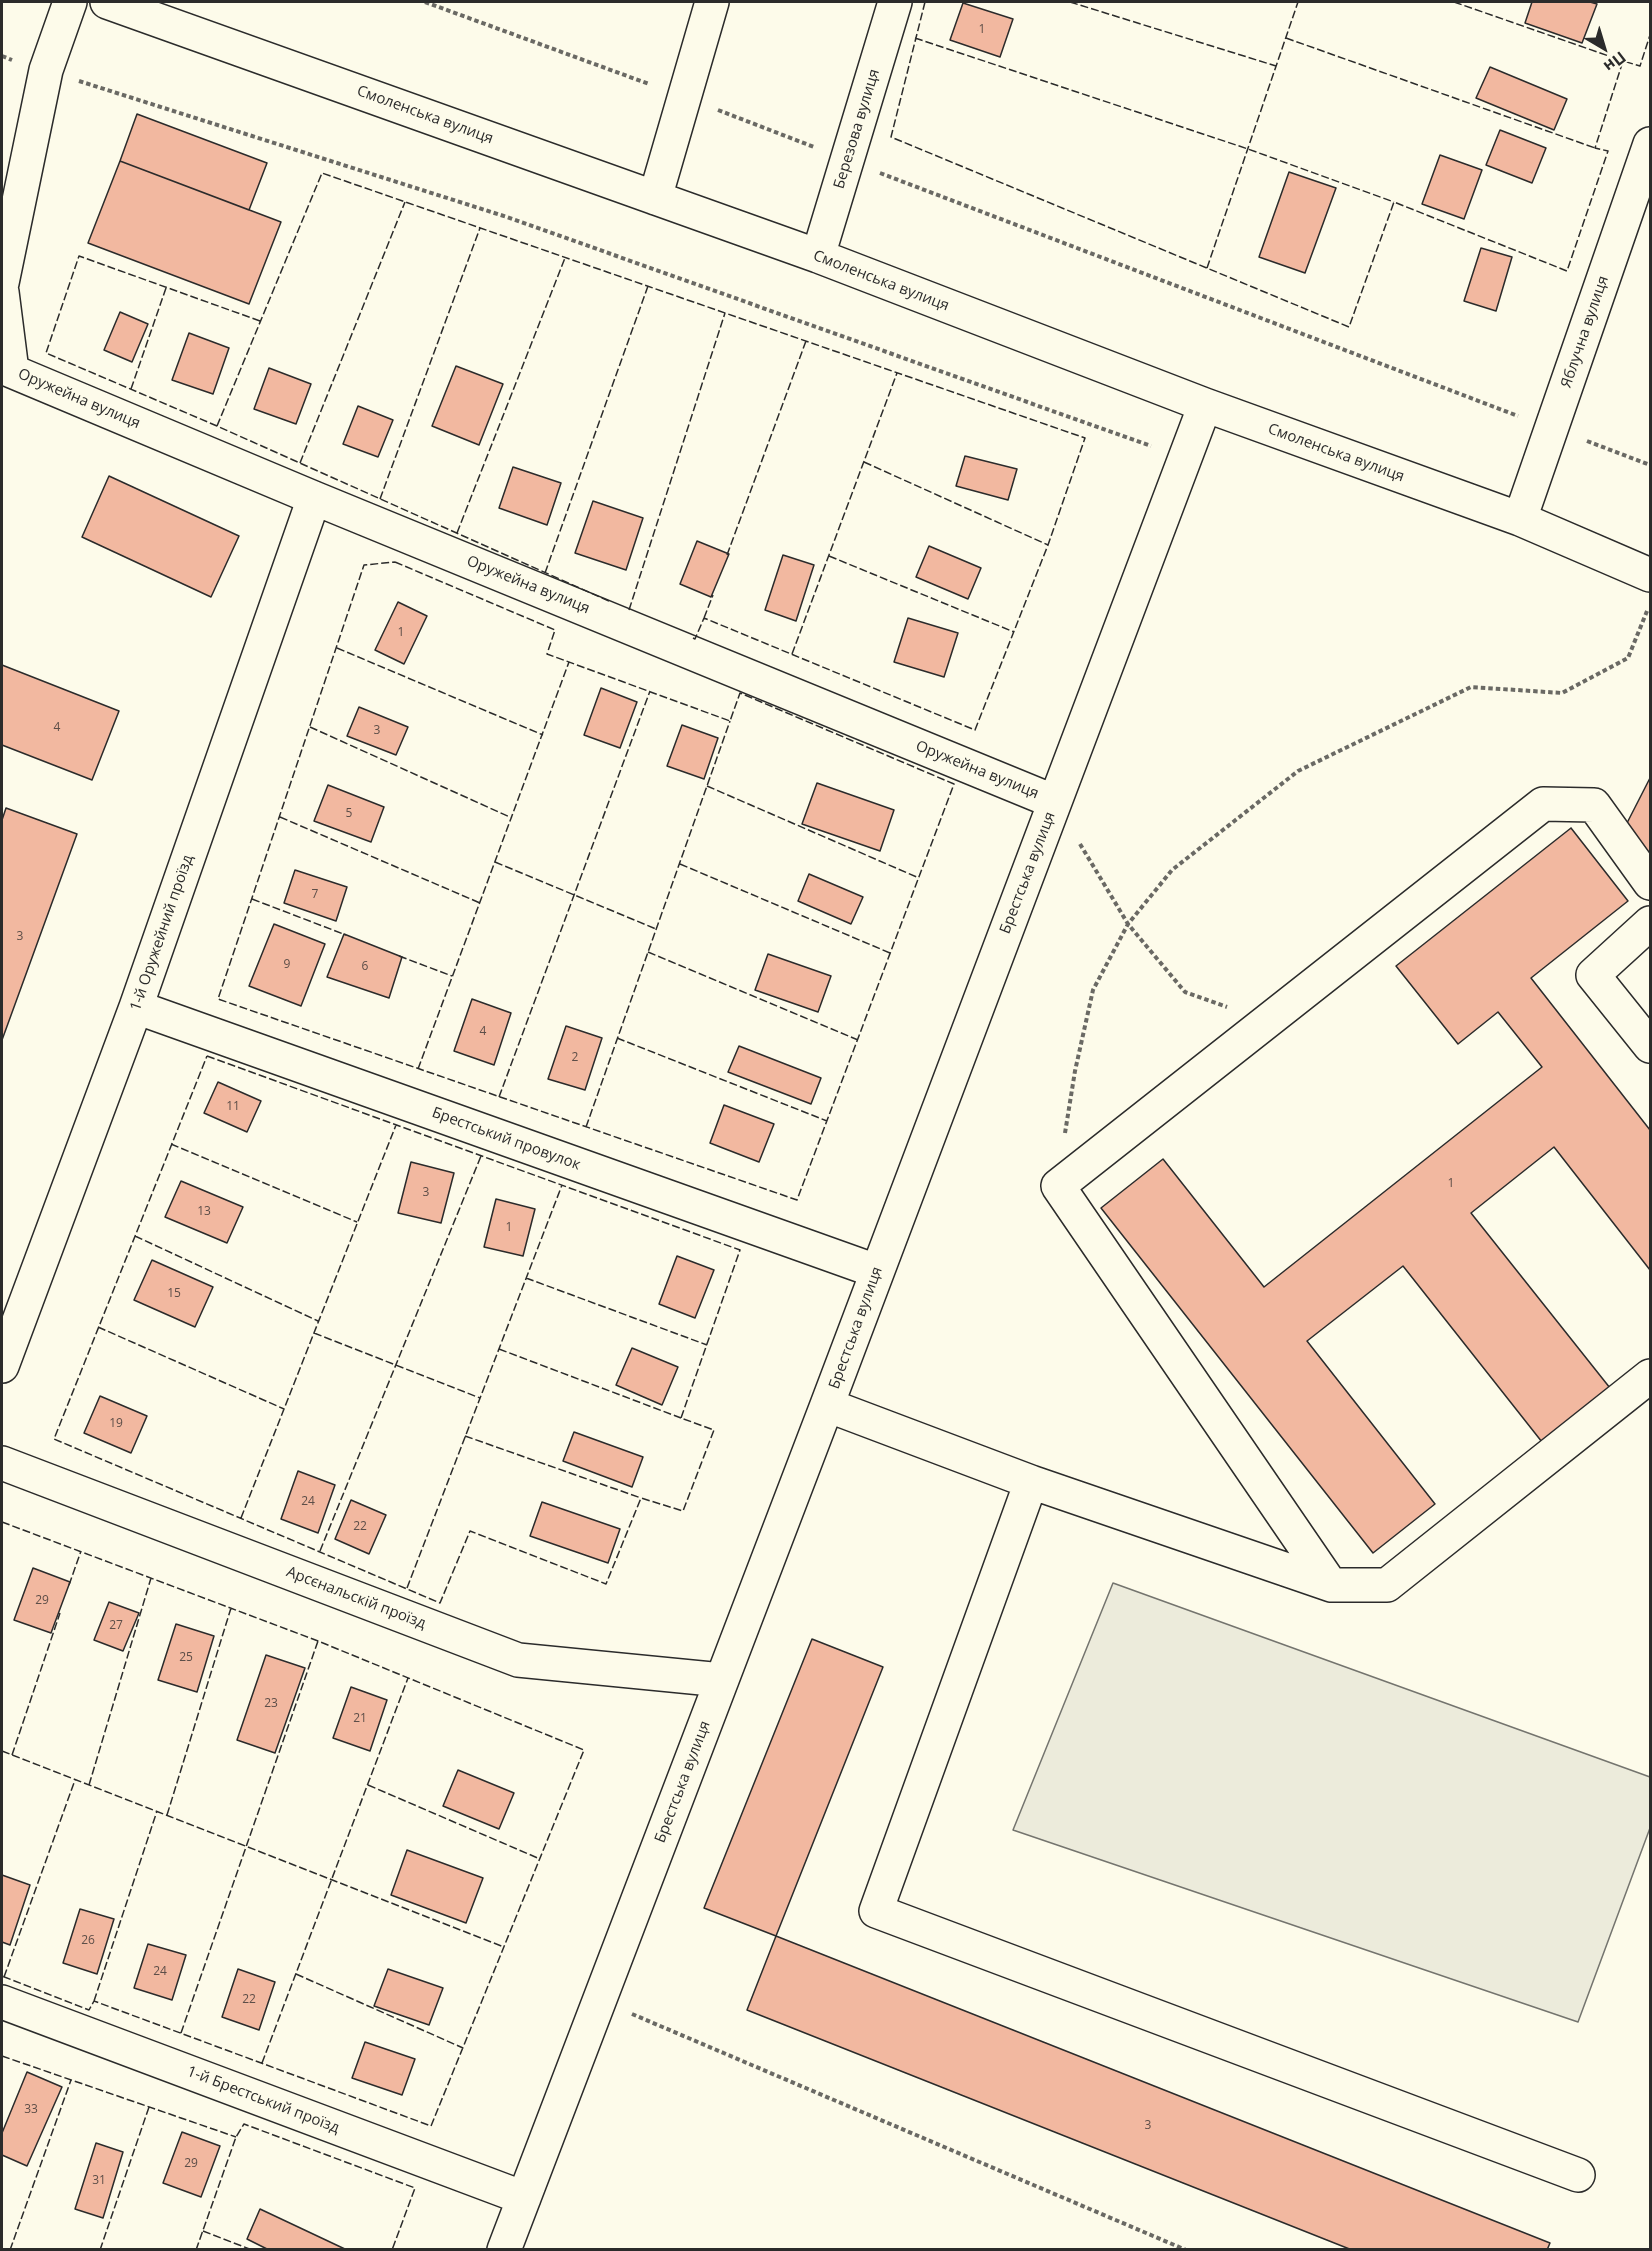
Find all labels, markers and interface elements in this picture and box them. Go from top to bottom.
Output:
north arrow [1574,18,1634,78]
house number: 1 [979,23,985,37]
text: Пн [1599,47,1631,78]
street label: Березова вулиця [830,67,884,191]
street label: Смоленська вулиця [354,82,496,148]
street label: Смоленська вулиця [811,247,951,315]
street label: Яблучна вулиця [1557,274,1613,390]
street label: Оружейна вулиця [15,365,143,433]
street label: Смоленська вулиця [1265,420,1407,486]
street label: Оружейна вулиця [464,552,592,618]
house number: 1 [398,626,404,640]
house number: 4 [54,721,60,735]
house number: 3 [374,724,380,738]
street label: Оружейна вулиця [913,737,1041,803]
house number: 5 [346,807,352,821]
street label: Брестська вулиця [996,810,1060,936]
street label: 1-й Оружейний проїзд [127,853,197,1013]
house number: 7 [312,888,318,902]
house number: 3 [17,930,23,944]
house number: 9 [284,958,290,972]
house number: 6 [362,960,368,974]
house number: 4 [480,1025,486,1039]
house number: 2 [572,1051,578,1065]
house number: 11 [226,1100,240,1114]
street label: Брестський провулок [429,1104,583,1174]
house number: 1 [1448,1177,1454,1191]
house number: 3 [423,1186,429,1200]
house number: 13 [197,1205,211,1219]
house number: 1 [506,1221,512,1235]
street label: Брестська вулиця [825,1264,887,1392]
house number: 15 [167,1287,181,1301]
house number: 19 [109,1417,123,1431]
house number: 24 [301,1495,315,1509]
house number: 22 [353,1520,367,1534]
street label: Арсєнальскій проїзд [284,1563,428,1633]
house number: 29 [35,1594,49,1608]
house number: 27 [109,1619,123,1633]
house number: 25 [179,1651,193,1665]
house number: 23 [264,1697,278,1711]
house number: 21 [353,1712,367,1726]
street label: Брестська вулиця [651,1719,715,1845]
house number: 26 [81,1934,95,1948]
house number: 24 [153,1965,167,1979]
house number: 22 [242,1993,256,2007]
street label: 1-й Брестський проїзд [184,2063,342,2137]
house number: 33 [24,2103,38,2117]
house number: 3 [1145,2119,1151,2133]
house number: 29 [184,2157,198,2171]
house number: 31 [92,2174,106,2188]

